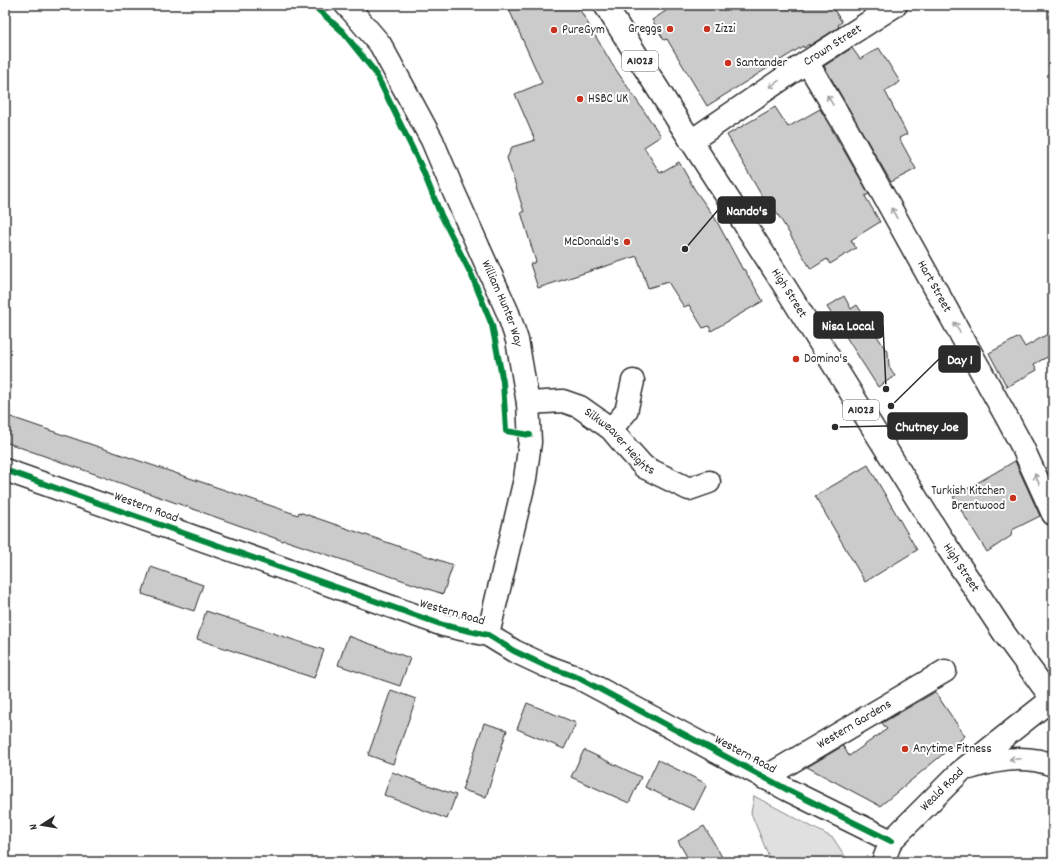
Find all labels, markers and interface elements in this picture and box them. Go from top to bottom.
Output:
place label: Greggs [628,20,662,39]
place label: Zizzi [715,20,736,39]
street label: Crown Street [800,20,866,71]
place label: PureGym [562,21,605,40]
marker: Greggs [665,24,675,34]
marker: Zizzi [702,24,712,34]
marker: PureGym [549,25,559,35]
road number: A1023 [622,51,658,71]
place label: Santander [736,54,788,73]
marker: Santander [723,58,733,68]
one-way arrow [769,80,780,88]
place label: HSBC UK [588,90,628,109]
marker: HSBC UK [575,94,585,104]
one-way arrow [825,94,833,106]
callout: Nando's [718,197,775,223]
text: Nando's [726,202,768,222]
one-way arrow [889,207,897,219]
place label: McDonald's [564,233,619,252]
marker: McDonald's [622,237,632,247]
street label: William Hunter Way [476,257,528,349]
street label: Hart Street [912,257,956,316]
street label: High Street [766,265,812,322]
callout: Nisa Local [814,312,883,338]
text: Nisa Local [822,317,875,337]
one-way arrow [952,321,960,333]
callout: Day 1 [939,346,980,372]
place label: Domino's [804,350,848,369]
text: Day 1 [947,351,973,371]
marker: Domino's [791,354,801,364]
road number: A1023 [843,400,879,420]
street label: Silkweaver Heights [580,403,658,480]
callout: Chutney Joe [888,413,967,439]
text: Chutney Joe [895,418,959,438]
one-way arrow [1033,473,1040,485]
place label: Turkish Kitchen Brentwood [931,482,1005,516]
street label: Western Road [111,488,181,528]
marker: Turkish Kitchen Brentwood [1008,493,1018,503]
street label: High Street [938,539,984,596]
street label: Western Road [417,595,487,631]
street label: Western Gardens [813,695,895,754]
street label: Western Road [711,731,779,779]
place label: Anytime Fitness [913,740,992,759]
marker: Anytime Fitness [900,744,910,754]
one-way arrow [1009,755,1022,762]
street label: Weald Road [916,763,969,816]
north arrow [22,805,62,845]
text: N [26,822,43,831]

